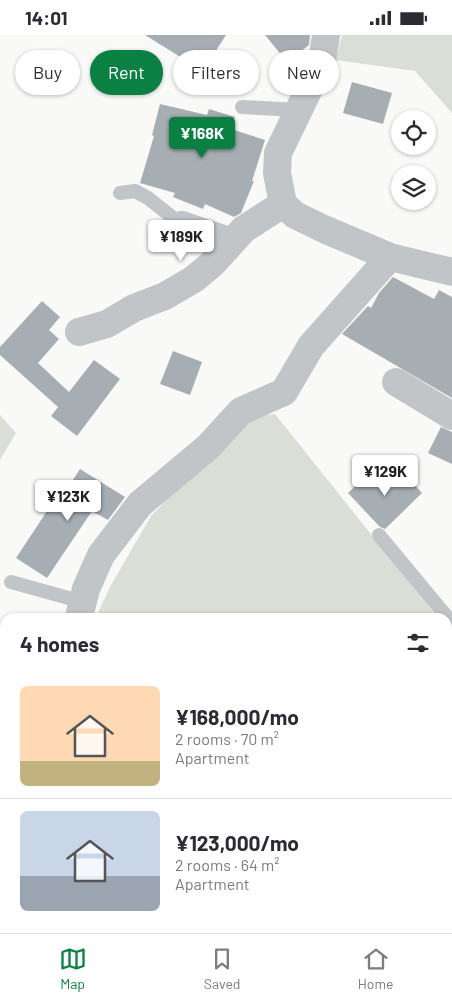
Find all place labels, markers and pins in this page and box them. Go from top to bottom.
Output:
pin: ¥168K [167,117,237,159]
pin: ¥189K [146,219,216,262]
pin: ¥129K [350,455,420,497]
pin: ¥123K [33,479,103,522]

